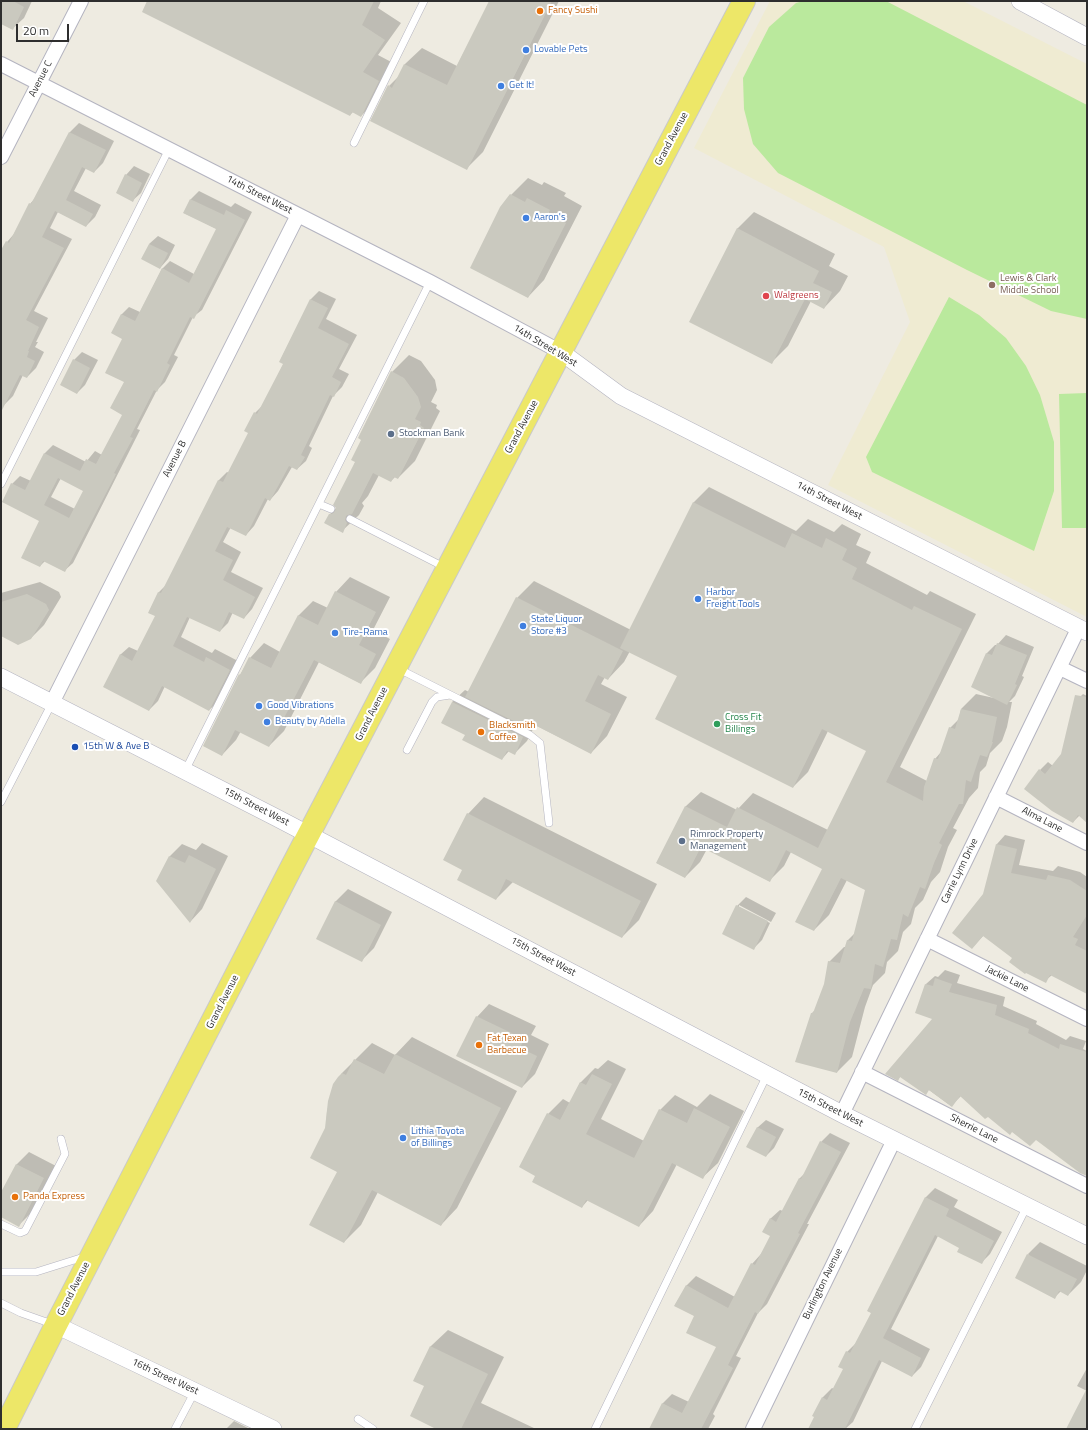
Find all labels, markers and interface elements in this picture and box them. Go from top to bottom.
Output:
place label: Fancy Sushi [548,5,598,17]
marker: Fancy Sushi [535,6,545,16]
scale bar [18,16,71,42]
text: 20 m [23,21,49,40]
place label: Lovable Pets [534,44,588,56]
marker: Lovable Pets [521,45,531,55]
street label: Avenue C [27,59,55,99]
place label: Get It! [509,80,534,92]
marker: Get It! [496,81,506,91]
street label: Grand Avenue [653,110,691,168]
street label: 14th Street West [224,173,294,217]
place label: Aaron's [534,212,566,224]
marker: Aaron's [521,213,531,223]
place label: Lewis & Clark Middle School [1000,273,1059,296]
marker: Lewis & Clark Middle School [987,280,997,290]
place label: Walgreens [774,290,819,302]
marker: Walgreens [761,291,771,301]
street label: 14th Street West [511,322,579,370]
street label: Grand Avenue [503,398,541,456]
place label: Stockman Bank [399,428,465,440]
marker: Stockman Bank [386,429,396,439]
street label: Avenue B [161,439,189,479]
street label: 14th Street West [794,479,864,523]
place label: Harbor Freight Tools [706,587,760,610]
marker: Harbor Freight Tools [693,594,703,604]
place label: State Liquor Store #3 [531,614,582,638]
marker: State Liquor Store #3 [518,621,528,631]
place label: Tire-Rama [343,627,388,639]
marker: Tire-Rama [330,628,340,638]
street label: Grand Avenue [353,685,391,743]
place label: Good Vibrations [267,700,334,712]
marker: Good Vibrations [254,701,264,711]
place label: Cross Fit Billings [725,712,761,736]
place label: Beauty by Adella [275,716,345,728]
marker: Beauty by Adella [262,717,272,727]
marker: Cross Fit Billings [712,719,722,729]
place label: Blacksmith Coffee [489,720,536,744]
marker: Blacksmith Coffee [476,727,486,737]
place label: 15th W & Ave B [83,741,149,753]
marker: 15th W & Ave B [70,742,80,752]
street label: 15th Street West [221,785,291,829]
street label: Alma Lane [1020,805,1064,835]
place label: Rimrock Property Management [690,829,763,852]
marker: Rimrock Property Management [677,836,687,846]
street label: Carrie Lynn Drive [939,837,981,905]
street label: 15th Street West [508,935,578,979]
street label: Jackie Lane [983,963,1031,995]
street label: Grand Avenue [204,973,242,1031]
place label: Fat Texan Barbecue [487,1033,527,1056]
marker: Fat Texan Barbecue [474,1040,484,1050]
street label: 15th Street West [795,1086,865,1130]
street label: Sherrie Lane [948,1112,1000,1146]
place label: Lithia Toyota of Billings [411,1126,464,1150]
marker: Lithia Toyota of Billings [398,1133,408,1143]
place label: Panda Express [23,1191,85,1203]
marker: Panda Express [10,1192,20,1202]
street label: Burlington Avenue [801,1247,845,1321]
street label: Grand Avenue [55,1260,93,1318]
street label: 16th Street West [130,1356,200,1398]

